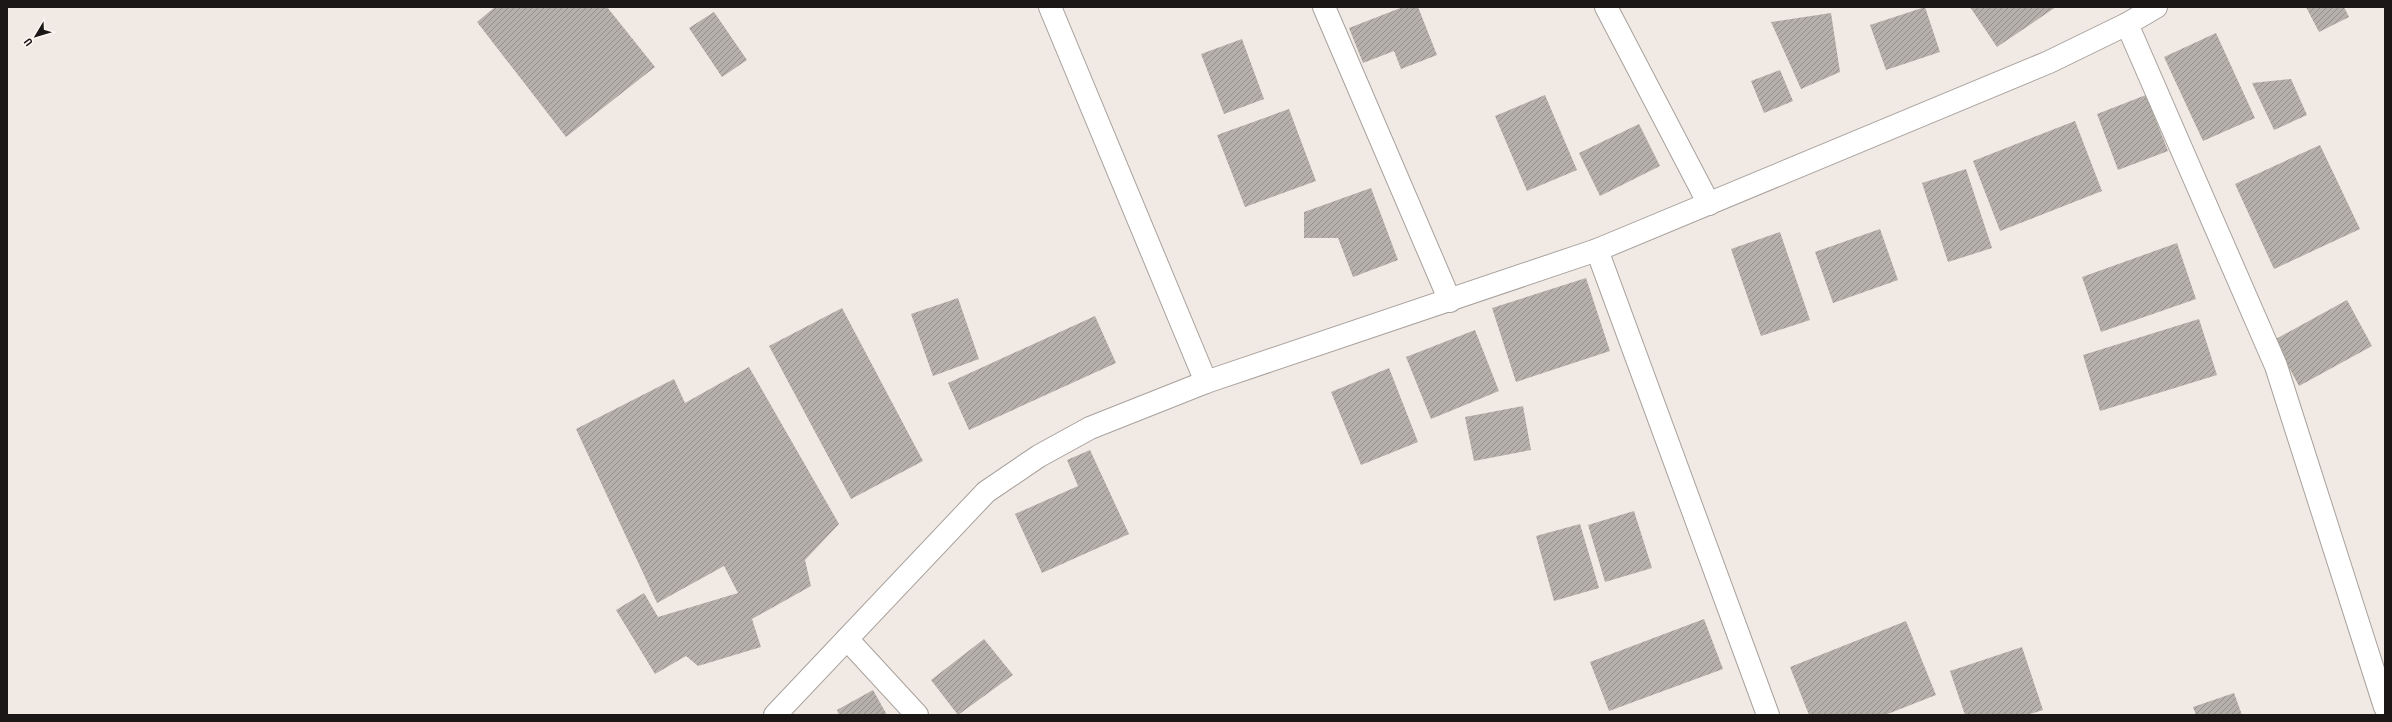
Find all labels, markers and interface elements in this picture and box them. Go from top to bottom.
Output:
north arrow [16,16,56,56]
text: U [21,35,36,48]

